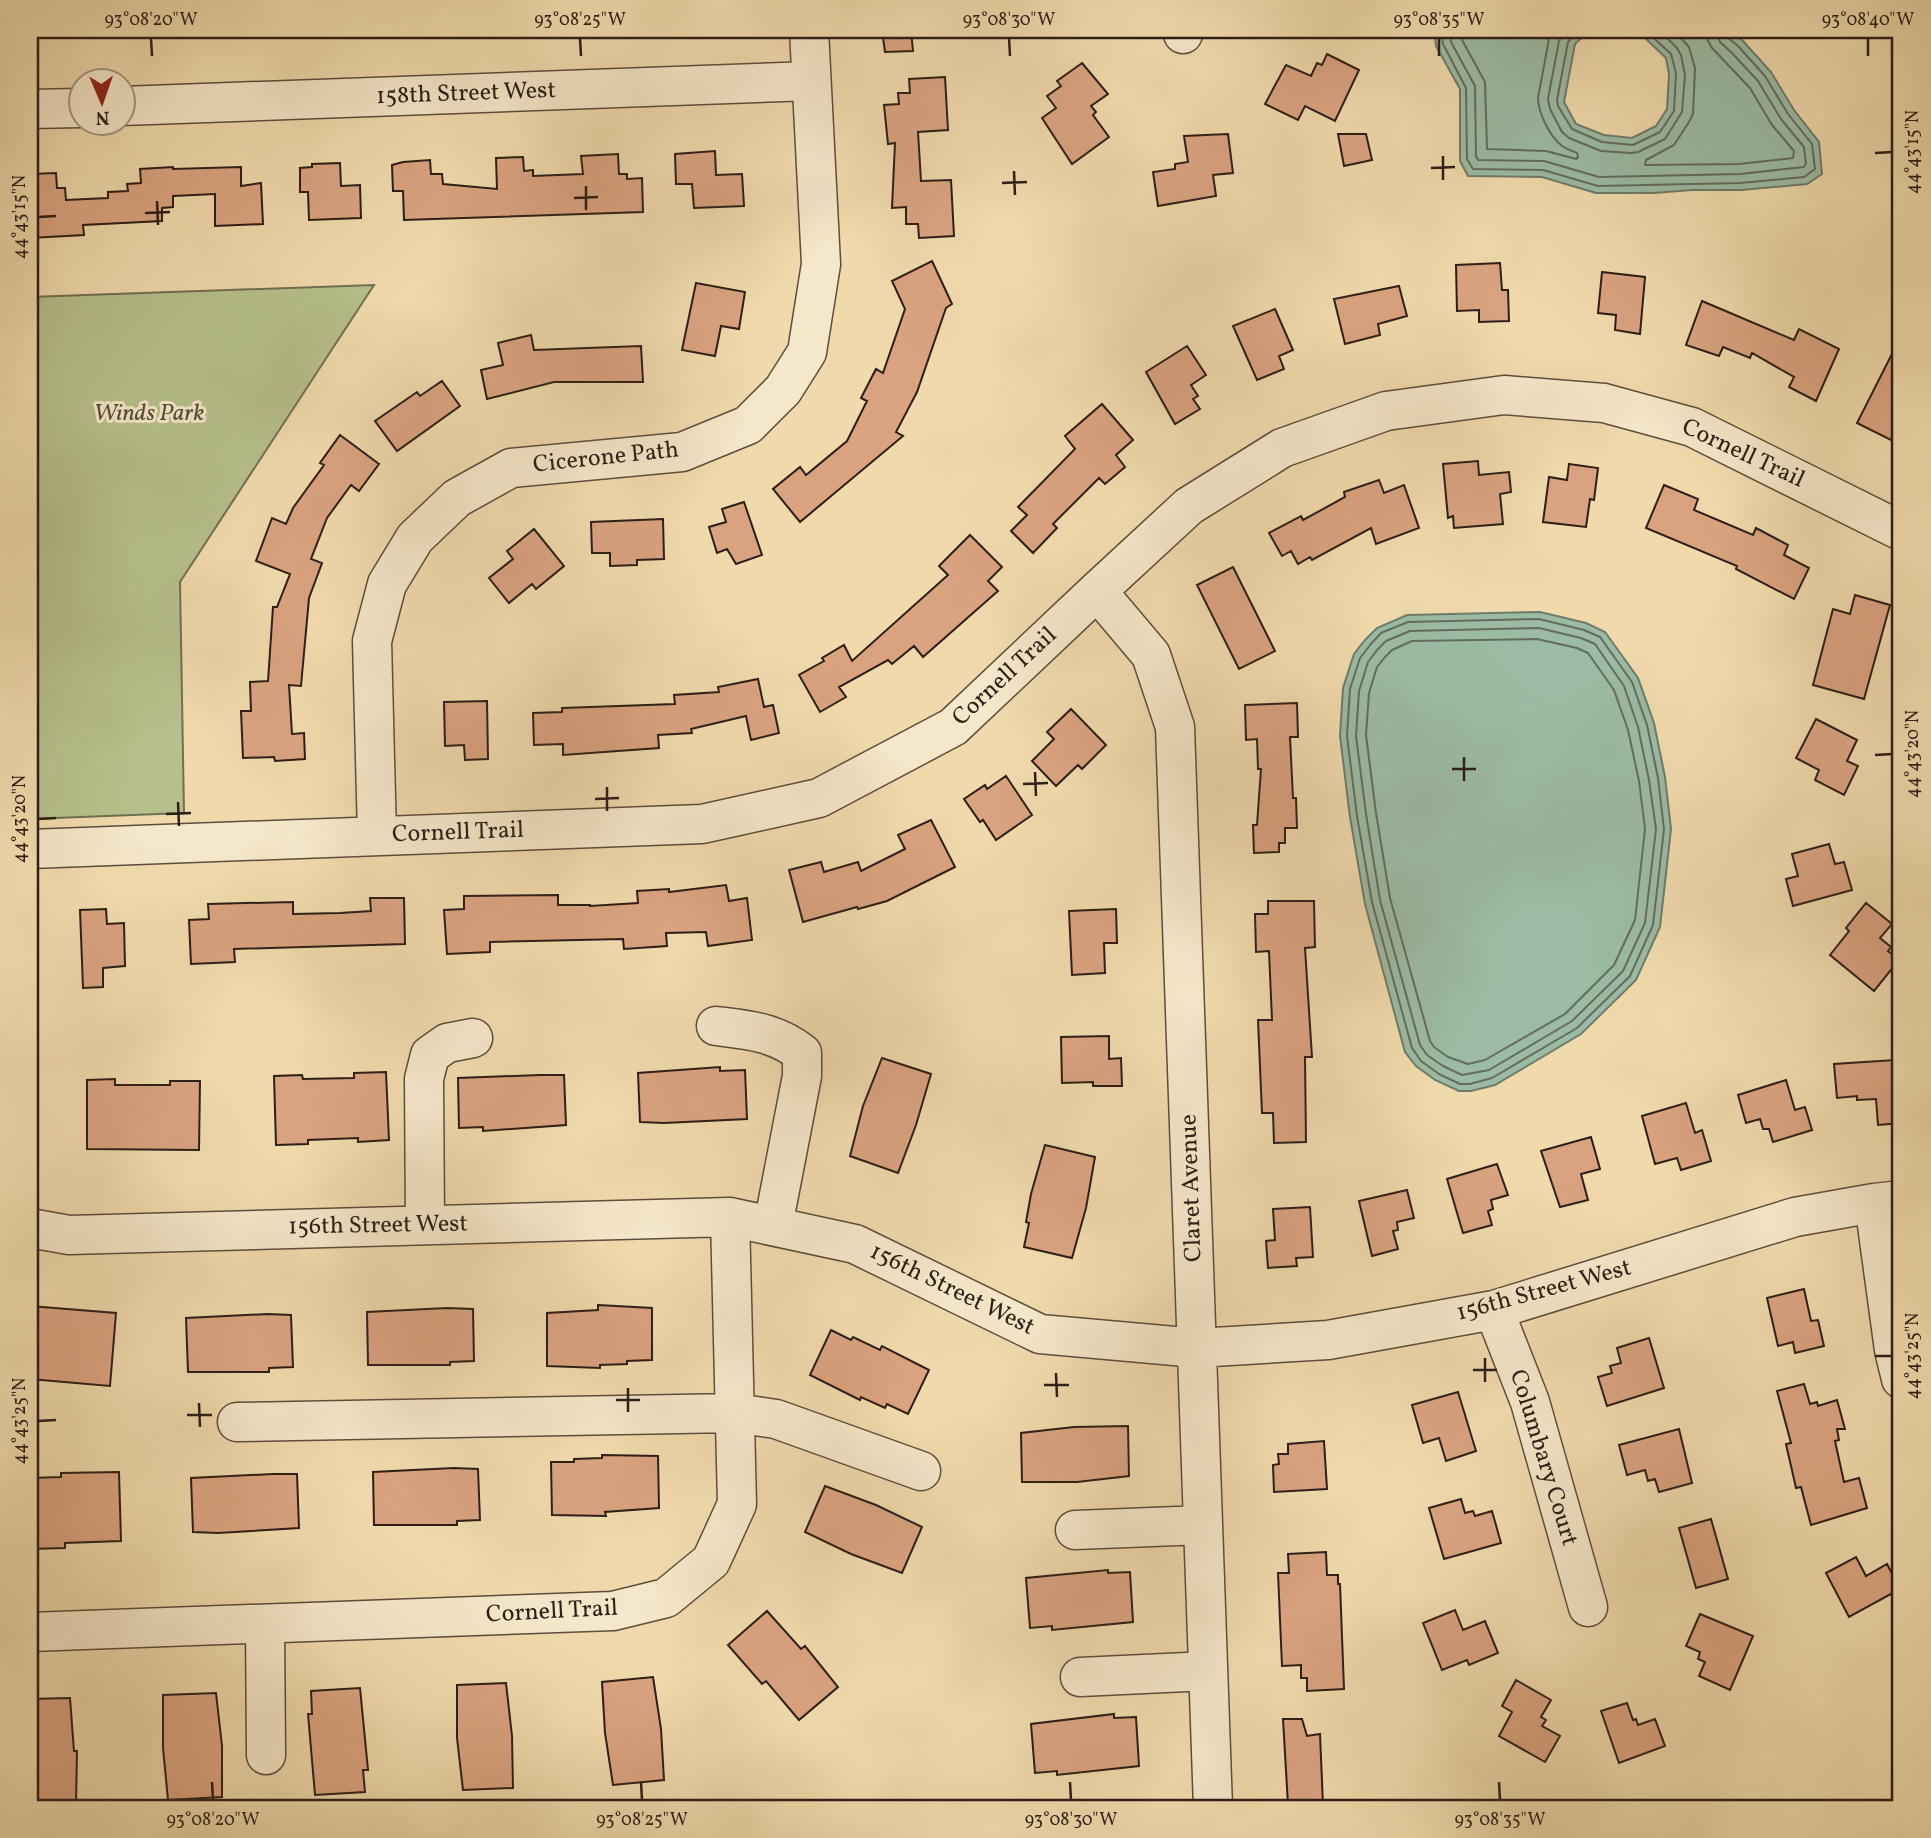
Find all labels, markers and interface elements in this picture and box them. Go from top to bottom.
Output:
text: 93°08'20"W [104,8,198,33]
text: 93°08'25"W [534,8,626,33]
text: 93°08'30"W [963,8,1055,33]
text: 93°08'35"W [1393,8,1485,33]
text: 93°08'40"W [1822,8,1914,33]
north arrow [66,66,136,136]
street label: 158th Street West [376,74,556,114]
text: N [95,104,110,130]
text: 44°43'15"N [1901,110,1926,194]
text: 44°43'15"N [8,175,33,259]
park label: Winds Park [94,397,204,431]
street label: Cornell Trail [1676,411,1810,497]
street label: Cicerone Path [531,433,681,483]
street label: Cornell Trail [945,620,1065,734]
text: 44°43'20"N [1901,710,1926,798]
text: 44°43'20"N [8,775,33,863]
street label: Cornell Trail [391,814,525,852]
street label: Claret Avenue [1172,1113,1212,1263]
street label: 156th Street West [288,1207,468,1245]
street label: 156th Street West [864,1235,1040,1345]
street label: 156th Street West [1453,1251,1635,1331]
text: 44°43'25"N [1901,1313,1926,1399]
street label: Columbary Court [1500,1366,1586,1550]
text: 44°43'25"N [8,1378,33,1464]
street label: Cornell Trail [485,1592,619,1632]
text: 93°08'20"W [166,1808,260,1833]
text: 93°08'25"W [596,1808,688,1833]
text: 93°08'30"W [1025,1808,1117,1833]
text: 93°08'35"W [1454,1808,1546,1833]

